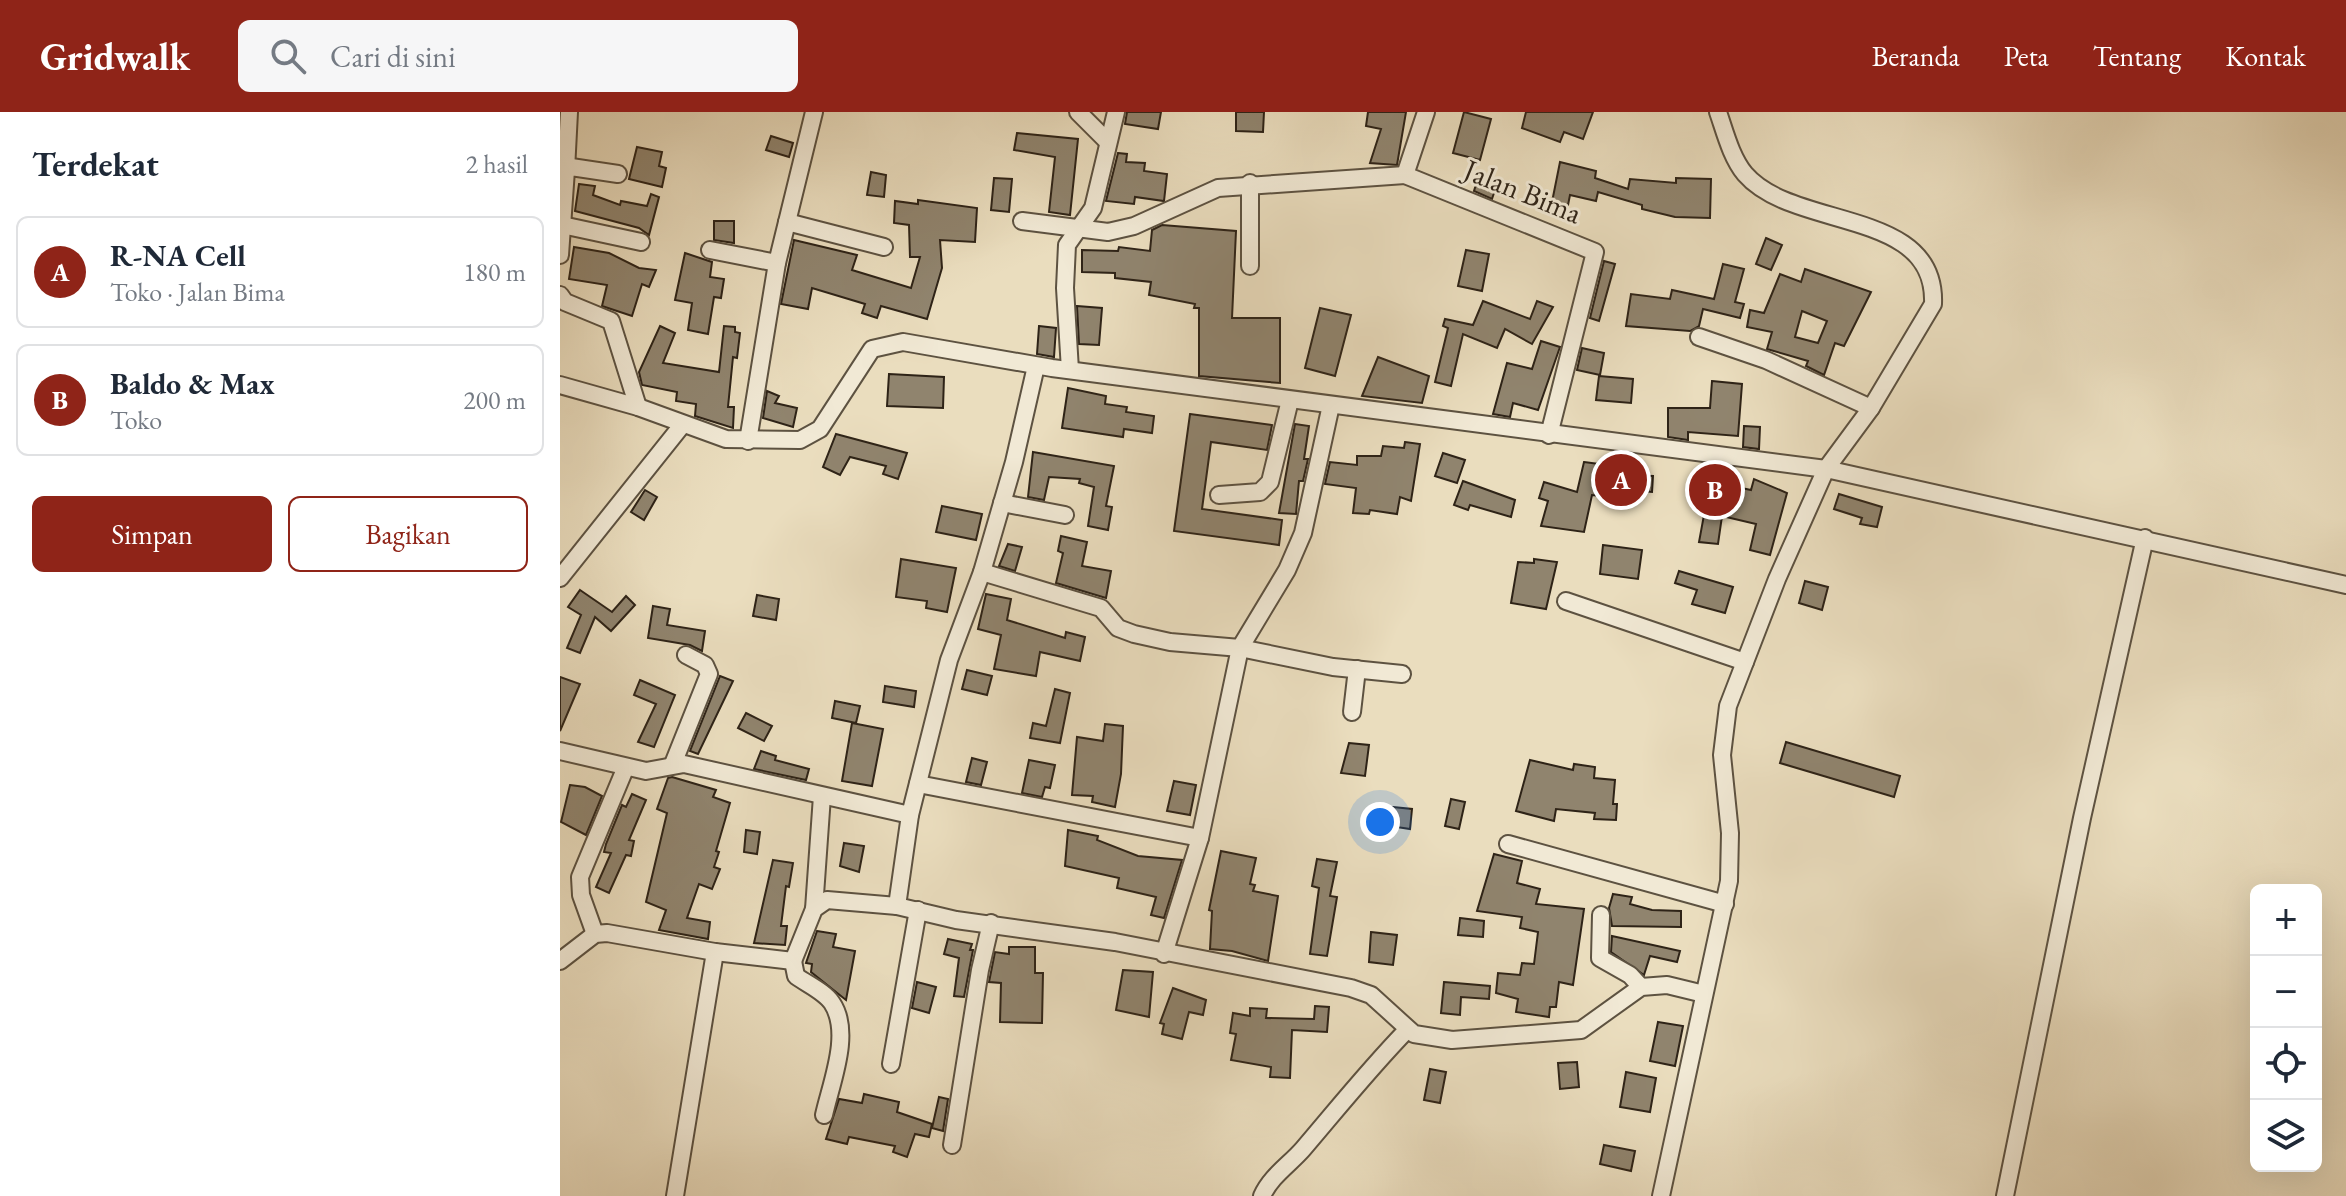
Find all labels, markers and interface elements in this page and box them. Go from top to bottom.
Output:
search box [238,20,798,92]
text: Gridwalk [40,32,190,81]
icon: search [266,34,310,78]
text: Cari di sini [330,37,456,76]
text: Beranda [1872,38,1960,74]
text: Peta [2004,38,2049,74]
text: Tentang [2093,38,2181,74]
text: Kontak [2225,38,2306,74]
text: Terdekat [32,142,159,186]
text: 2 hasil [466,147,528,181]
street label: Jalan Bima [1456,149,1588,232]
text: R-NA Cell [110,236,246,275]
text: A [51,255,69,289]
text: 180 m [463,255,526,289]
text: Toko · Jalan Bima [110,275,285,309]
text: Baldo & Max [110,364,275,403]
text: B [52,383,68,417]
text: 200 m [463,383,526,417]
text: Toko [110,403,162,437]
pin: A [1595,450,1647,510]
pin: B [1689,460,1741,520]
button: Simpan [32,496,272,572]
button: Bagikan [288,496,528,572]
your location [1360,802,1400,842]
map controls [2250,884,2322,1172]
button: + [2250,884,2322,956]
button: − [2250,956,2322,1028]
button: locate [2250,1028,2322,1100]
button: layers [2250,1100,2322,1172]

